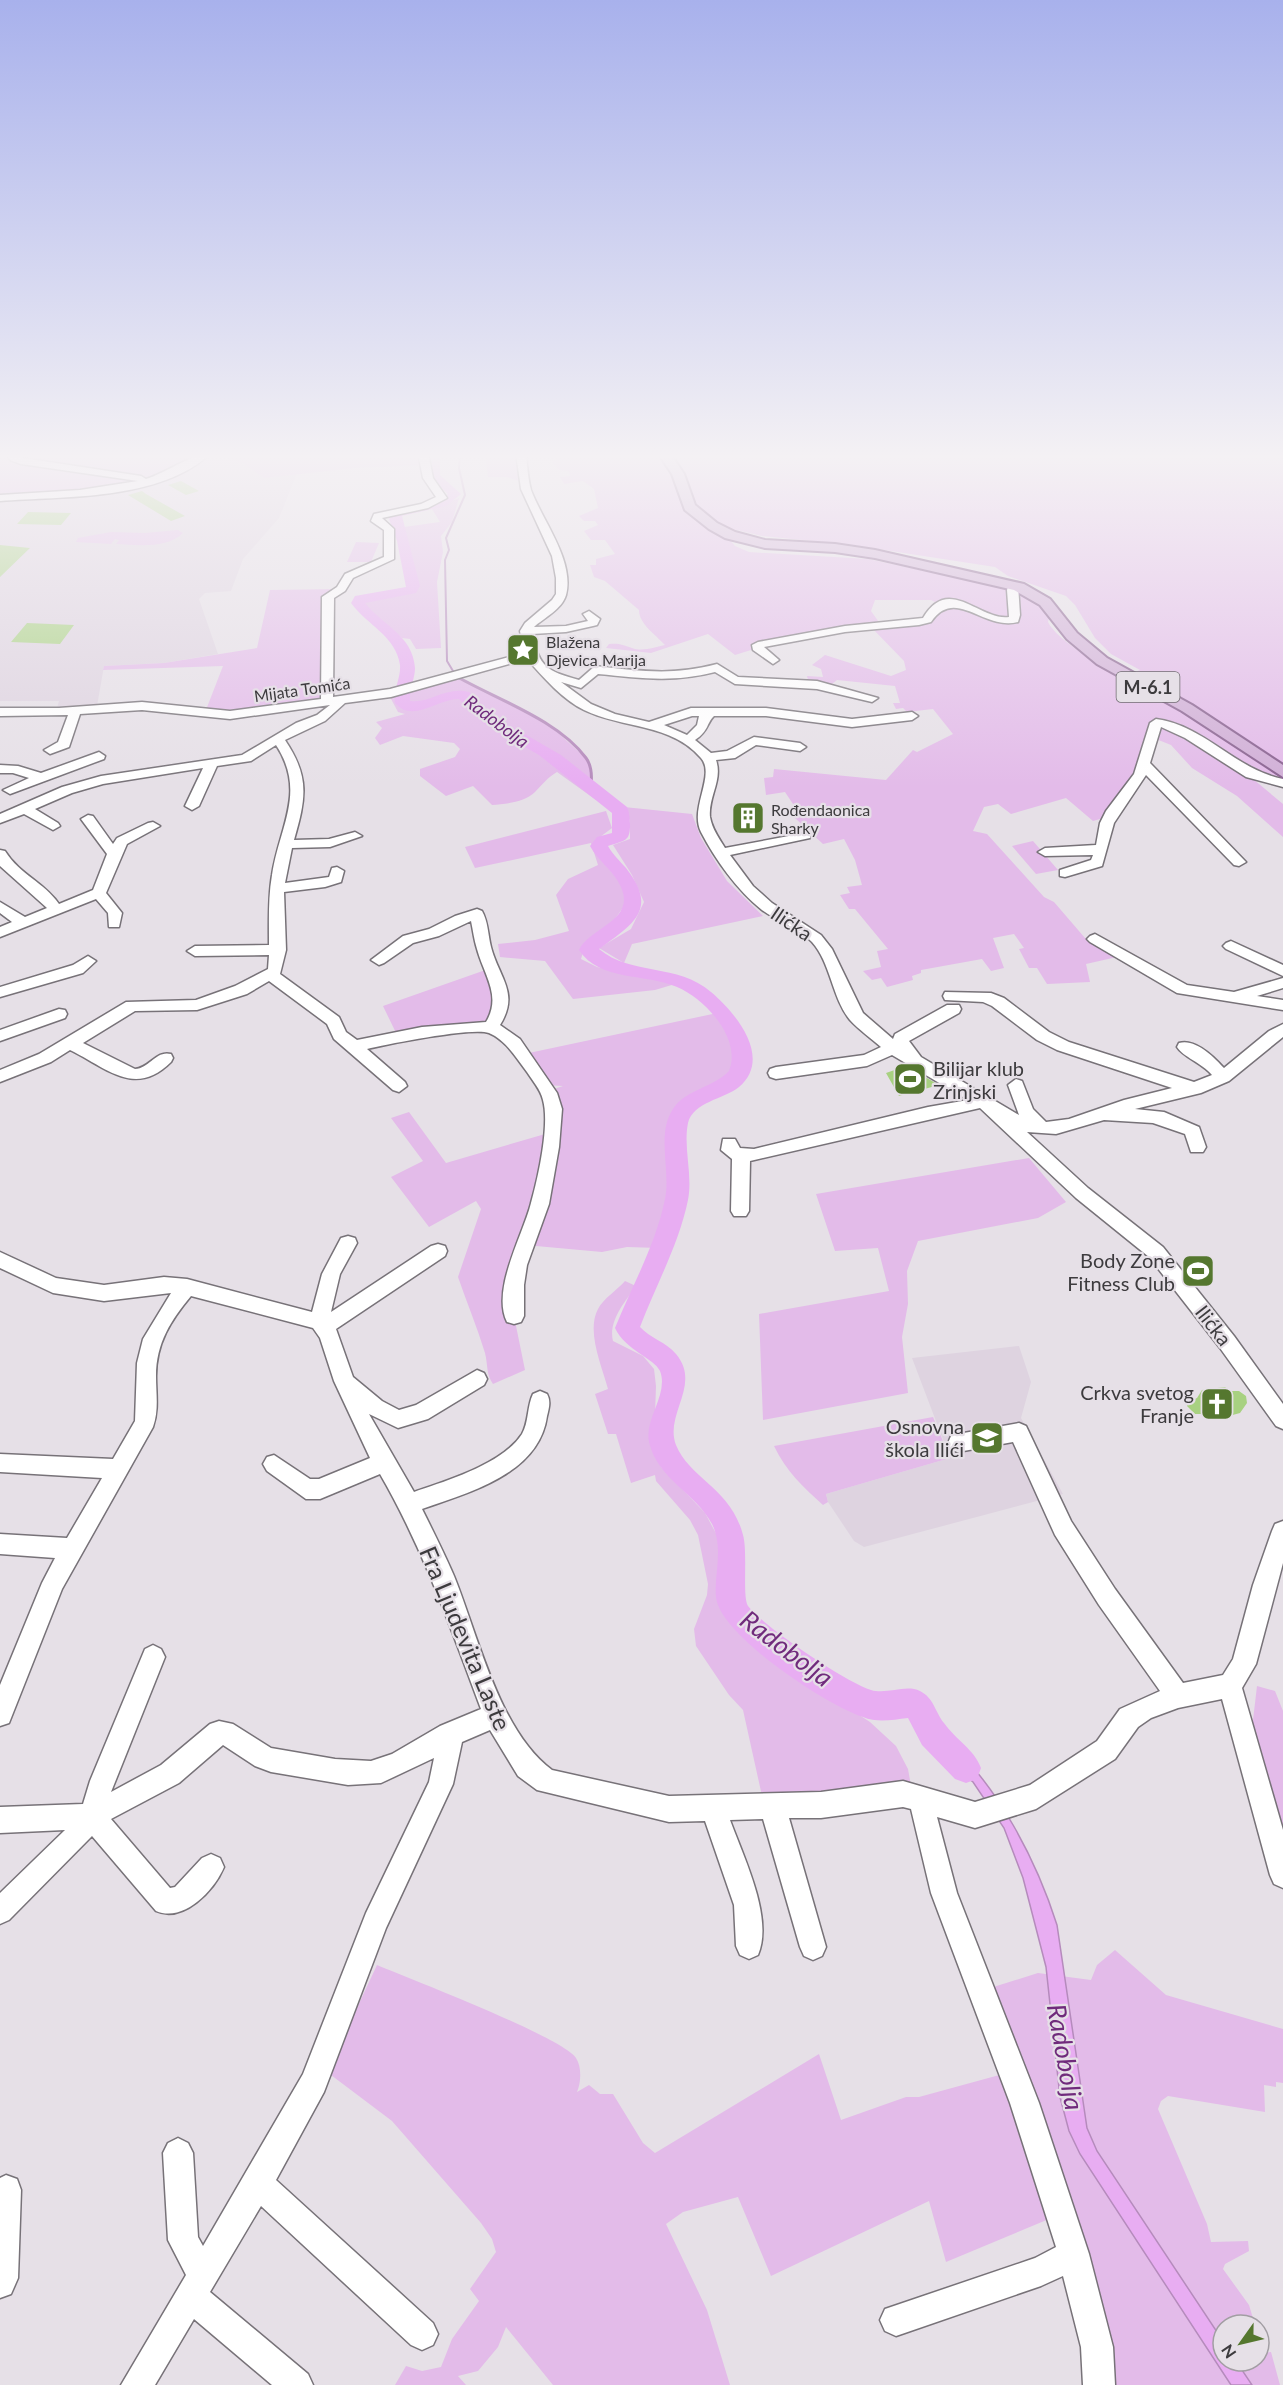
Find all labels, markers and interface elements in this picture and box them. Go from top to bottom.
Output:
place icon: Blažena Djevica Marija [505,632,541,668]
place label: Blažena Djevica Marija [546,632,646,669]
road number: M-6.1 [1116,672,1180,702]
street label: Mijata Tomića [253,673,351,705]
water label: Radobolja [461,690,533,752]
building icon: Rođendaonica Sharky [730,800,766,836]
place label: Rođendaonica Sharky [771,800,870,837]
street label: Ilićka [767,901,817,945]
place label: Bilijar klub Zrinjski [933,1056,1024,1103]
sports icon: Bilijar klub Zrinjski [892,1061,928,1097]
place label: Body Zone Fitness Club [1067,1248,1175,1295]
sports icon: Body Zone Fitness Club [1180,1253,1216,1289]
street label: Ilićka [1191,1300,1237,1350]
place label: Crkva svetog Franje [1080,1380,1194,1427]
church icon: Crkva svetog Franje [1199,1386,1235,1422]
place label: Osnovna škola Ilići [885,1414,964,1461]
school or university icon: Osnovna škola Ilići [969,1420,1005,1456]
street label: Fra Ljudevita Laste [414,1542,518,1734]
water label: Radobolja [734,1603,840,1693]
water label: Radobolja [1041,2001,1091,2113]
north arrow [1211,2313,1271,2373]
text: N [1217,2341,1239,2362]

